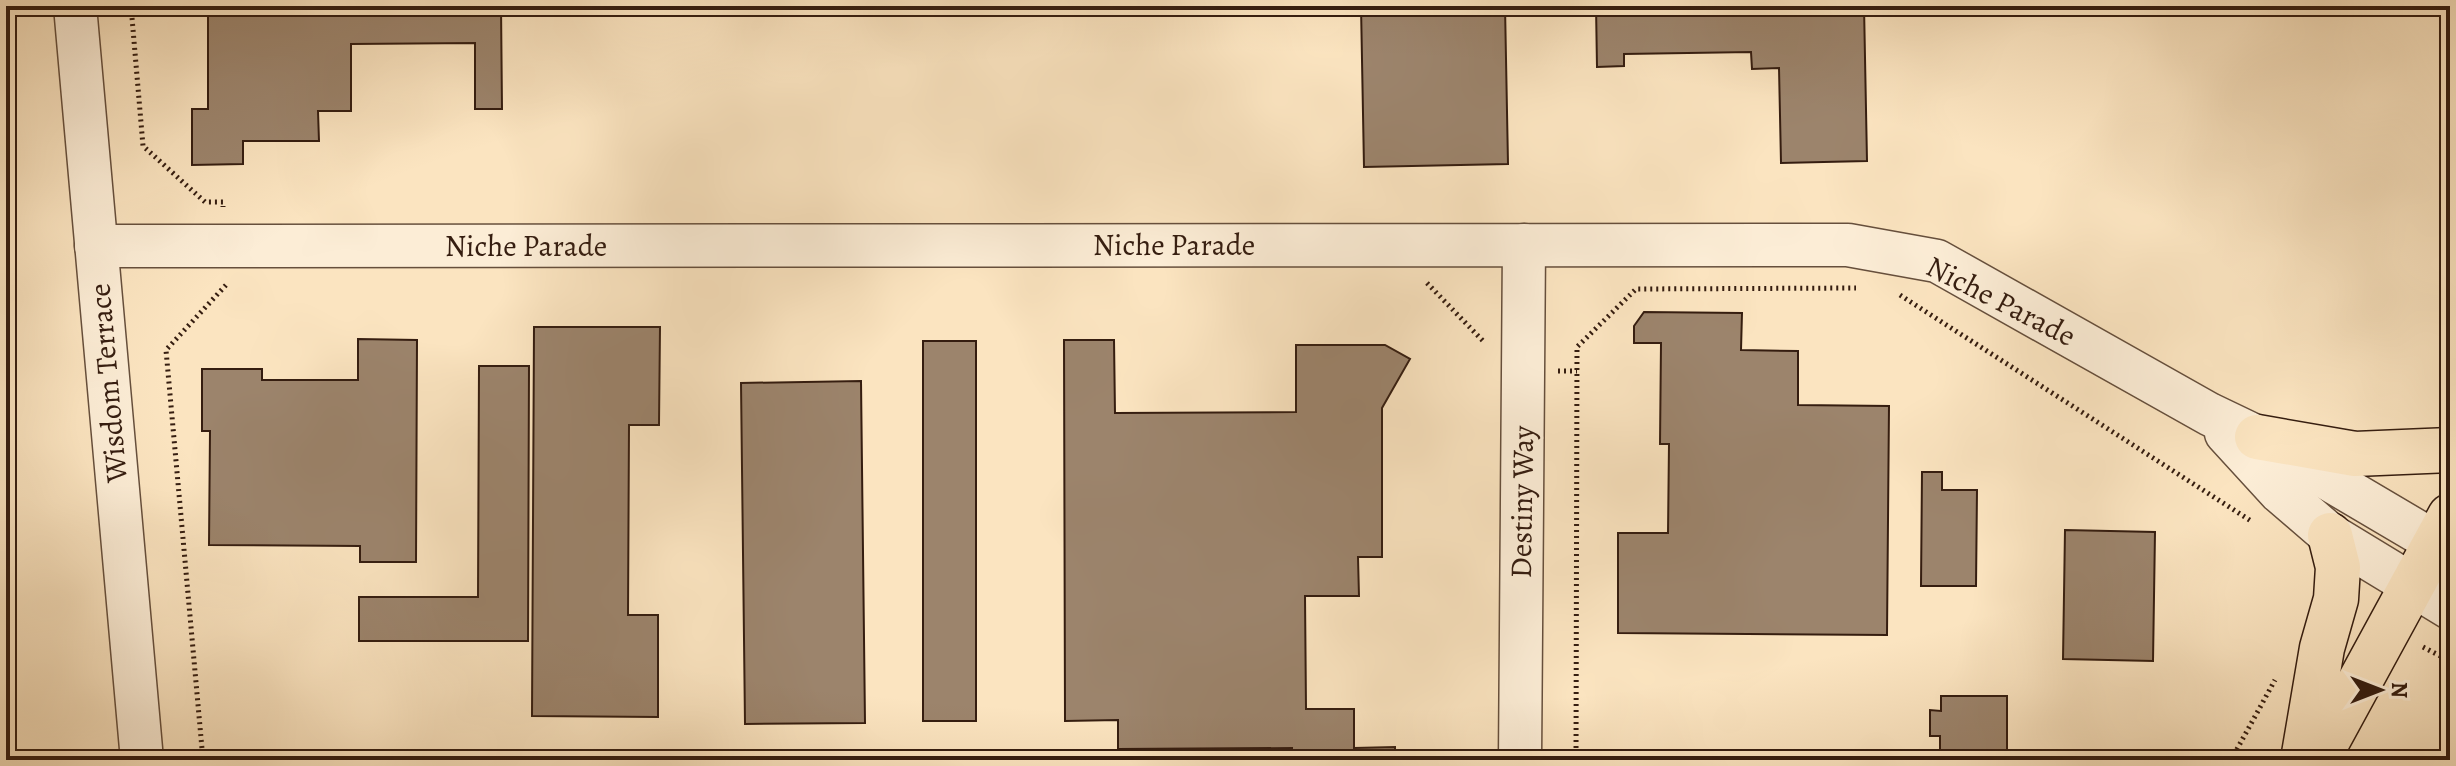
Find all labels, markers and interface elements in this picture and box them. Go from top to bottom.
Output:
street label: Niche Parade [1093,225,1255,265]
street label: Niche Parade [445,226,607,266]
street label: Niche Parade [1920,246,2082,356]
street label: Wisdom Terrace [79,282,137,485]
street label: Destiny Way [1501,425,1543,579]
north arrow [2340,650,2420,730]
text: N [2384,682,2414,698]

